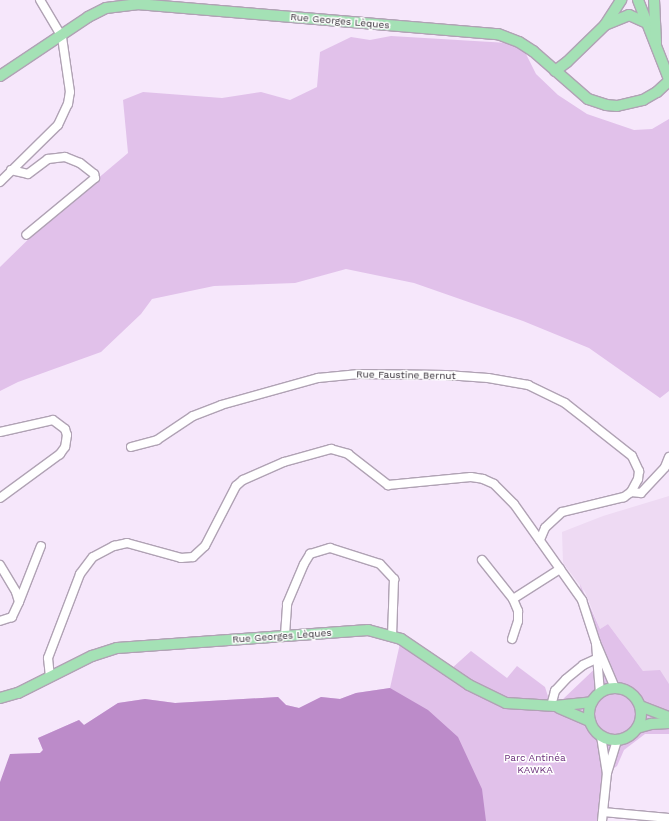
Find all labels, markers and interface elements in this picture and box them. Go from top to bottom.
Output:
street label: Rue Georges Lèques [290,11,390,31]
street label: Rue Faustine Bernut [356,368,456,382]
street label: Rue Georges Lèques [232,627,332,645]
park label: Parc Antinéa KAWKA [504,751,566,774]

